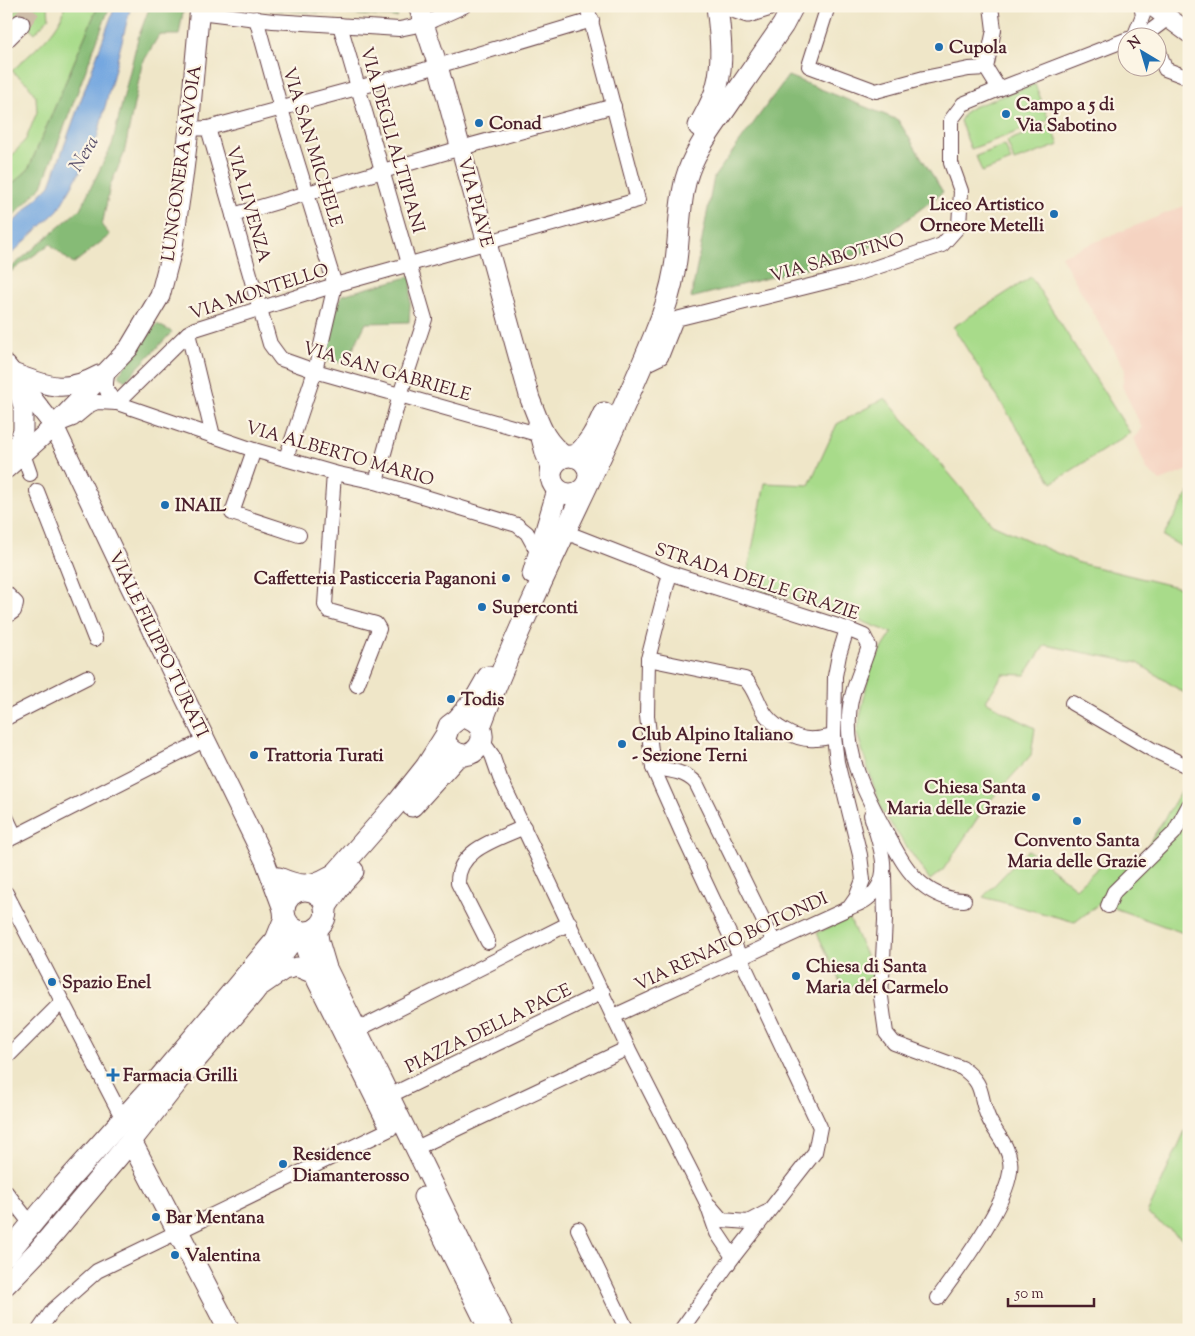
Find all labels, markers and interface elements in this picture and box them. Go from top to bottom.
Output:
north arrow [1118,28,1168,78]
text: N [1125,32,1146,55]
place label: Cupola [949,36,1007,62]
marker: Cupola [933,41,945,53]
street label: VIA DEGLI ALTIPIANI [352,44,430,237]
street label: LUNGONERA SAVOIA [156,63,210,263]
street label: VIA SAN MICHELE [274,65,348,231]
place label: Campo a 5 di Via Sabotino [1016,93,1117,140]
marker: Campo a 5 di Via Sabotino [1000,108,1012,120]
place label: Conad [489,112,543,138]
marker: Conad [473,117,485,129]
water label: Nera [64,131,106,177]
street label: VIA LIVENZA [218,143,276,266]
street label: VIA PIAVE [450,155,499,251]
place label: Liceo Artistico Orneore Metelli [920,193,1045,240]
marker: Liceo Artistico Orneore Metelli [1048,208,1060,220]
street label: VIA SABOTINO [767,227,908,291]
street label: VIA MONTELLO [187,258,333,328]
street label: VIA SAN GABRIELE [299,336,474,409]
street label: VIA ALBERTO MARIO [242,416,437,494]
place label: INAIL [175,494,227,520]
marker: INAIL [159,499,171,511]
street label: STRADA DELLE GRAZIE [651,538,862,628]
street label: VIALE FILIPPO TURATI [101,547,214,743]
place label: Caffetteria Pasticceria Paganoni [254,567,497,593]
marker: Caffetteria Pasticceria Paganoni [500,572,512,584]
place label: Superconti [492,596,579,622]
marker: Superconti [476,601,488,613]
place label: Todis [461,688,504,714]
marker: Todis [445,693,457,705]
place label: Club Alpino Italiano - Sezione Terni [632,723,793,770]
marker: Club Alpino Italiano - Sezione Terni [616,738,628,750]
place label: Trattoria Turati [264,744,385,770]
marker: Trattoria Turati [248,749,260,761]
place label: Chiesa Santa Maria delle Grazie [887,776,1027,823]
marker: Chiesa Santa Maria delle Grazie [1030,791,1042,803]
marker: Convento Santa Maria delle Grazie [1071,815,1083,827]
place label: Convento Santa Maria delle Grazie [1008,829,1147,876]
street label: VIA RENATO BOTONDI [631,886,833,999]
place label: Chiesa di Santa Maria del Carmelo [806,955,949,1002]
marker: Chiesa di Santa Maria del Carmelo [790,970,802,982]
place label: Spazio Enel [62,971,152,997]
marker: Spazio Enel [46,976,58,988]
street label: PIAZZA DELLA PACE [401,978,577,1081]
place label: Farmacia Grilli [123,1064,238,1090]
marker: Farmacia Grilli [107,1069,119,1081]
place label: Residence Diamanterosso [293,1143,410,1190]
marker: Residence Diamanterosso [277,1158,289,1170]
place label: Bar Mentana [166,1206,265,1232]
marker: Bar Mentana [150,1211,162,1223]
place label: Valentina [185,1244,261,1270]
marker: Valentina [169,1249,181,1261]
scale bar [1008,1276,1094,1308]
text: 50 m [1014,1284,1044,1305]

